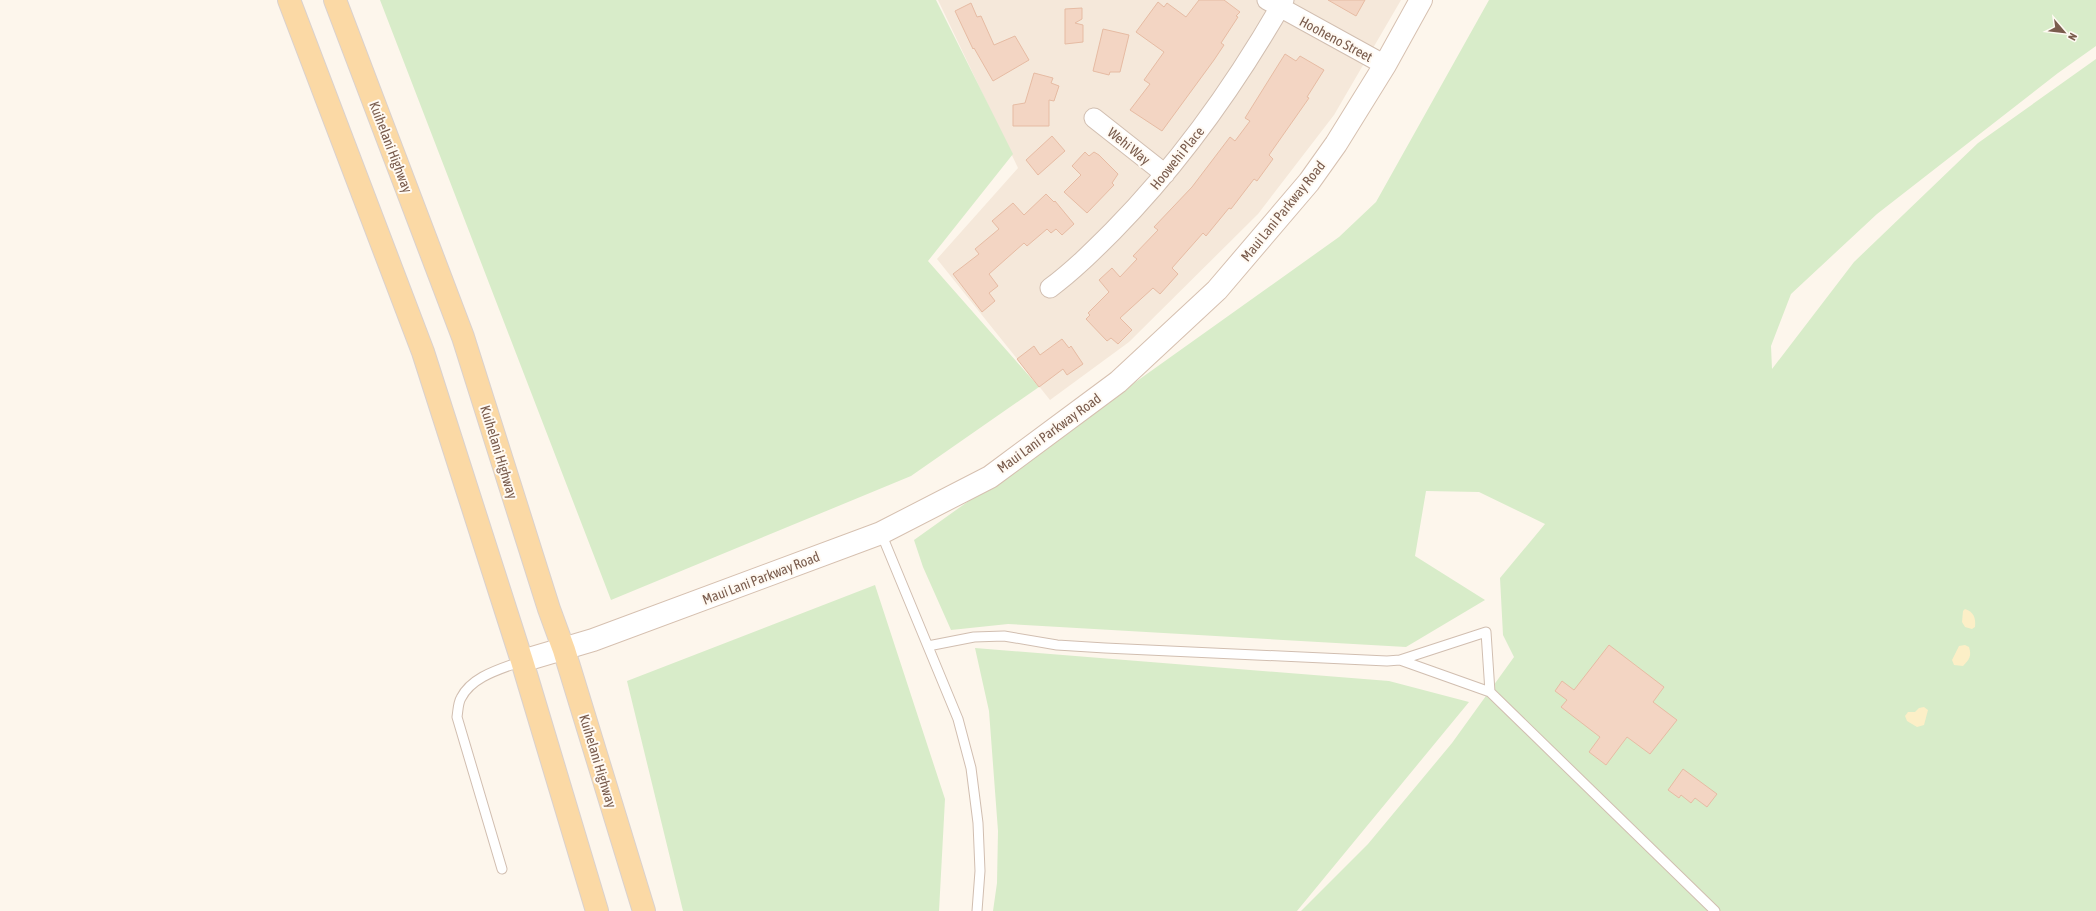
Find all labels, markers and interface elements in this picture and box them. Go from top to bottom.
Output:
north arrow [2044,12,2084,52]
street label: Hooheno Street [1297,13,1375,65]
text: N [2066,31,2080,42]
street label: Kuihelani Highway [366,99,416,195]
street label: Hoowehi Place [1147,123,1207,193]
street label: Wehi Way [1105,124,1154,168]
street label: Maui Lani Parkway Road [1238,158,1328,264]
street label: Maui Lani Parkway Road [994,390,1104,476]
street label: Kuihelani Highway [477,403,521,501]
street label: Maui Lani Parkway Road [700,548,822,608]
street label: Kuihelani Highway [576,712,620,810]

